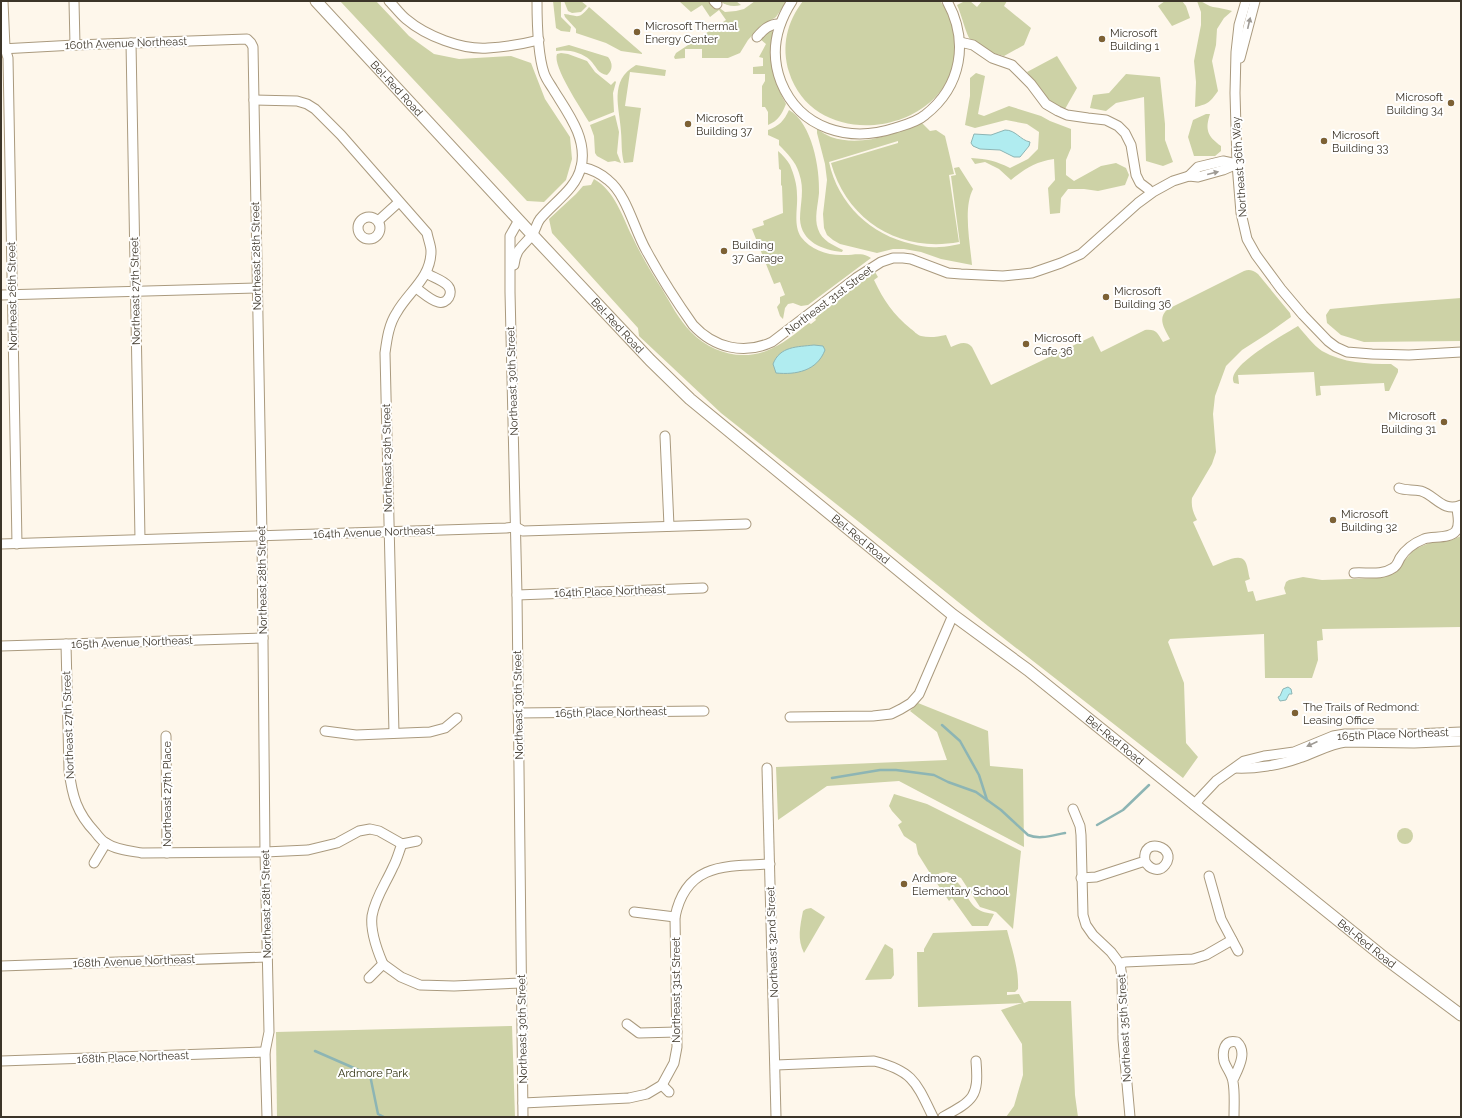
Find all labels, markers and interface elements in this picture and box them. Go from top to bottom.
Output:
one-way arrow [1247,17,1253,29]
place label: Microsoft Thermal Energy Center [645,20,737,46]
marker: Microsoft Thermal Energy Center [632,27,642,37]
place label: Microsoft Building 1 [1110,27,1160,53]
marker: Microsoft Building 1 [1097,34,1107,44]
street label: 160th Avenue Northeast [65,35,188,52]
street label: Bel-Red Road [368,58,425,119]
place label: Microsoft Building 34 [1387,91,1443,117]
marker: Microsoft Building 34 [1446,98,1456,108]
place label: Microsoft Building 37 [696,112,752,138]
street label: Northeast 36th Way [1229,116,1250,218]
marker: Microsoft Building 37 [683,119,693,129]
place label: Microsoft Building 33 [1332,129,1388,155]
marker: Microsoft Building 33 [1319,136,1329,146]
one-way arrow [1208,170,1220,176]
street label: Northeast 28th Street [249,201,264,311]
street label: Northeast 27th Street [128,236,143,345]
place label: Building 37 Garage [732,239,784,265]
street label: Northeast 26th Street [5,241,20,351]
marker: Building 37 Garage [719,246,729,256]
street label: Northeast 31st Street [783,263,876,338]
place label: Microsoft Building 36 [1114,285,1171,311]
marker: Microsoft Building 36 [1101,292,1111,302]
street label: Bel-Red Road [588,296,646,356]
street label: Northeast 30th Street [504,326,521,436]
place label: Microsoft Cafe 36 [1034,332,1082,358]
marker: Microsoft Cafe 36 [1021,339,1031,349]
street label: Northeast 29th Street [380,403,395,512]
place label: Microsoft Building 31 [1381,410,1436,436]
marker: Microsoft Building 31 [1439,417,1449,427]
place label: Microsoft Building 32 [1341,508,1397,534]
street label: Bel-Red Road [829,512,892,567]
marker: Microsoft Building 32 [1328,515,1338,525]
street label: 164th Avenue Northeast [313,524,435,541]
street label: Northeast 28th Street [255,525,270,635]
street label: 164th Place Northeast [554,583,666,600]
street label: 165th Avenue Northeast [71,634,193,651]
street label: Northeast 30th Street [511,650,526,760]
street label: Northeast 27th Street [60,670,77,779]
place label: The Trails of Redmond: Leasing Office [1303,701,1419,727]
street label: 165th Place Northeast [555,705,667,720]
marker: The Trails of Redmond: Leasing Office [1290,708,1300,718]
street label: Bel-Red Road [1083,713,1146,768]
street label: 165th Place Northeast [1337,726,1449,743]
street label: Northeast 27th Place [161,740,174,847]
one-way arrow [1306,741,1317,747]
street label: Northeast 28th Street [259,849,274,959]
place label: Ardmore Elementary School [912,872,1008,898]
marker: Ardmore Elementary School [899,879,909,889]
street label: Northeast 32nd Street [764,886,781,998]
street label: Bel-Red Road [1335,917,1398,971]
street label: Northeast 31st Street [670,937,683,1043]
street label: 168th Avenue Northeast [73,953,196,970]
street label: Northeast 35th Street [1115,973,1134,1082]
street label: Northeast 30th Street [515,974,530,1084]
street label: 168th Place Northeast [77,1049,190,1066]
park label: Ardmore Park [338,1067,408,1080]

